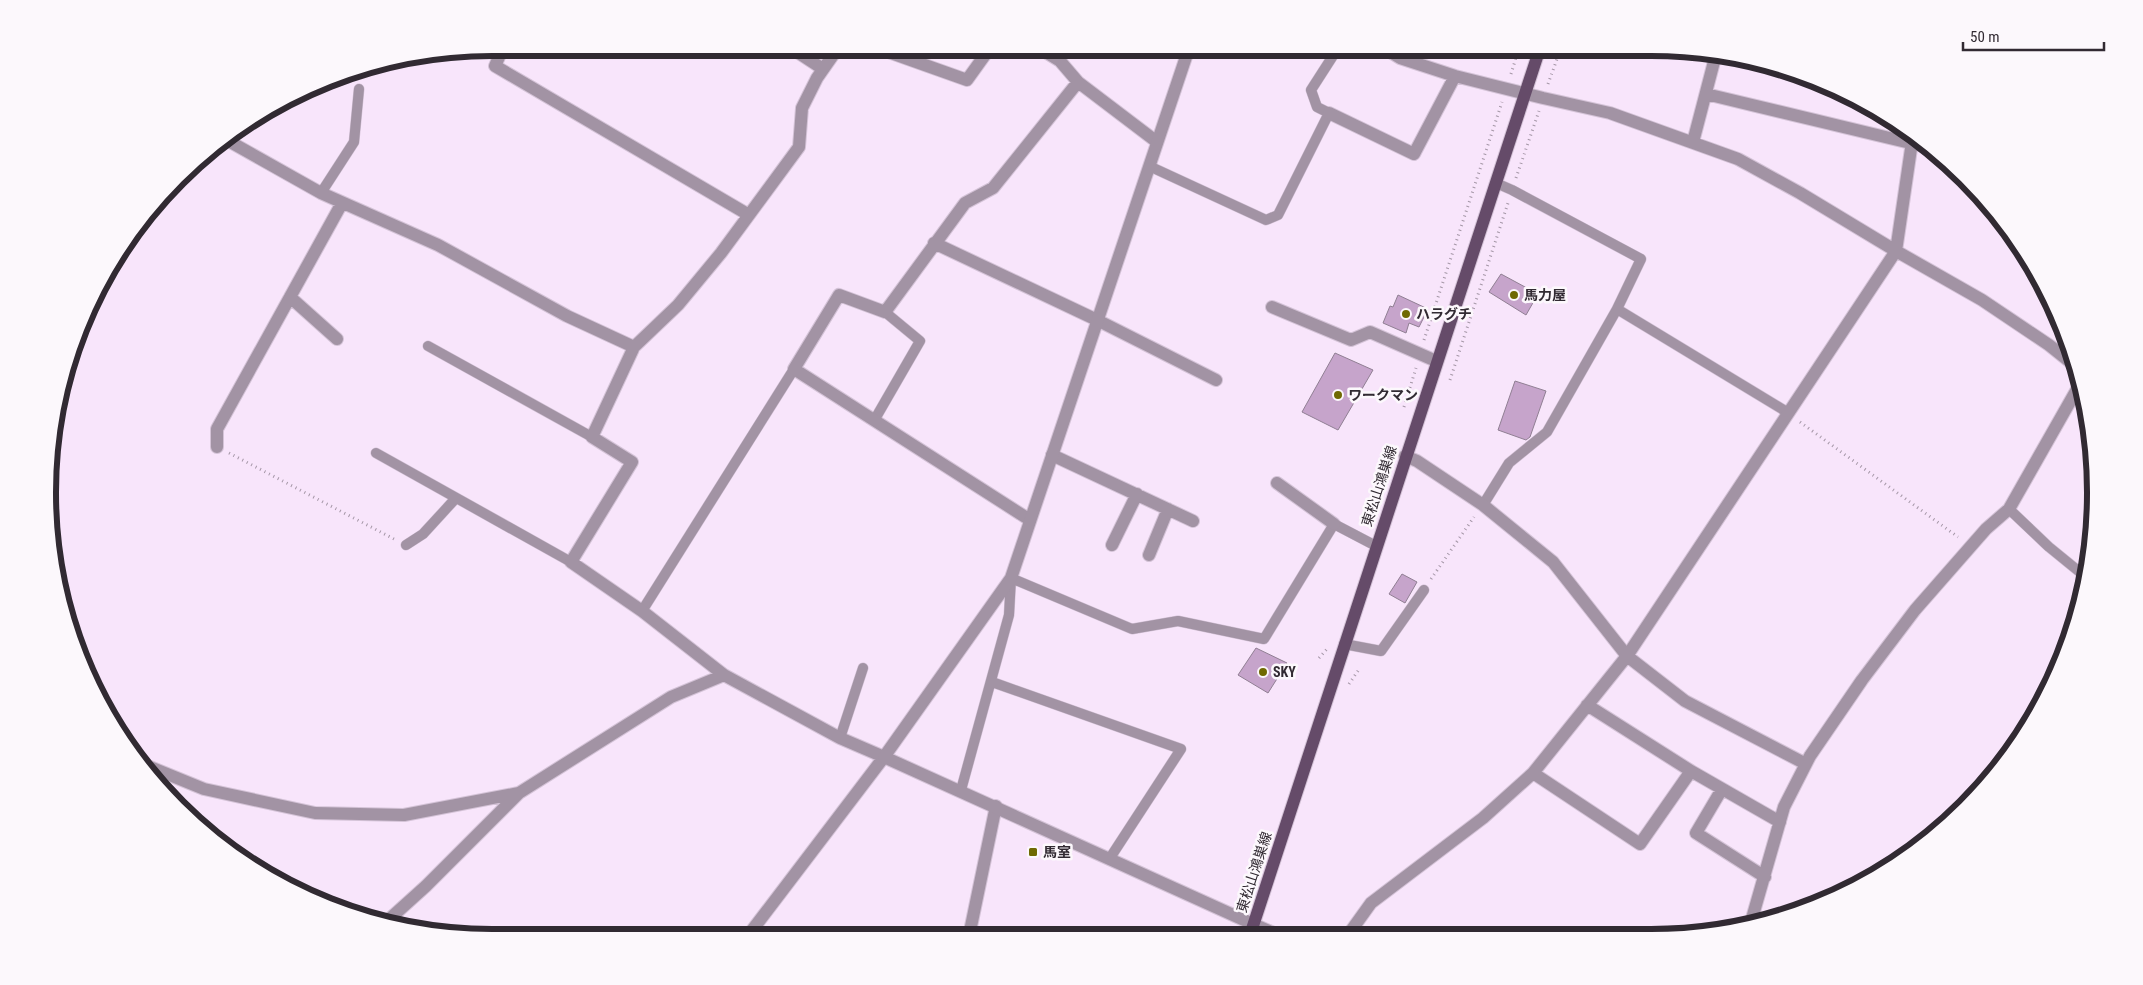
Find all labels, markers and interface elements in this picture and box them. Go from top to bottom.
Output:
scale bar [1963,20,2104,52]
text: 50 m [1970,28,2000,46]
place label: 馬力屋 [1524,287,1566,303]
marker: 馬力屋 [1508,289,1520,301]
place label: ハラグチ [1416,306,1472,322]
marker: ハラグチ [1400,308,1412,320]
place label: ワークマン [1348,387,1418,403]
marker: ワークマン [1332,389,1344,401]
street label: 東松山鴻巣線 [1358,444,1400,528]
place label: SKY [1273,664,1296,680]
marker: SKY [1257,666,1269,678]
street label: 東松山鴻巣線 [1233,830,1275,914]
place label: 馬室 [1043,844,1071,860]
marker: 馬室 [1027,846,1039,858]

